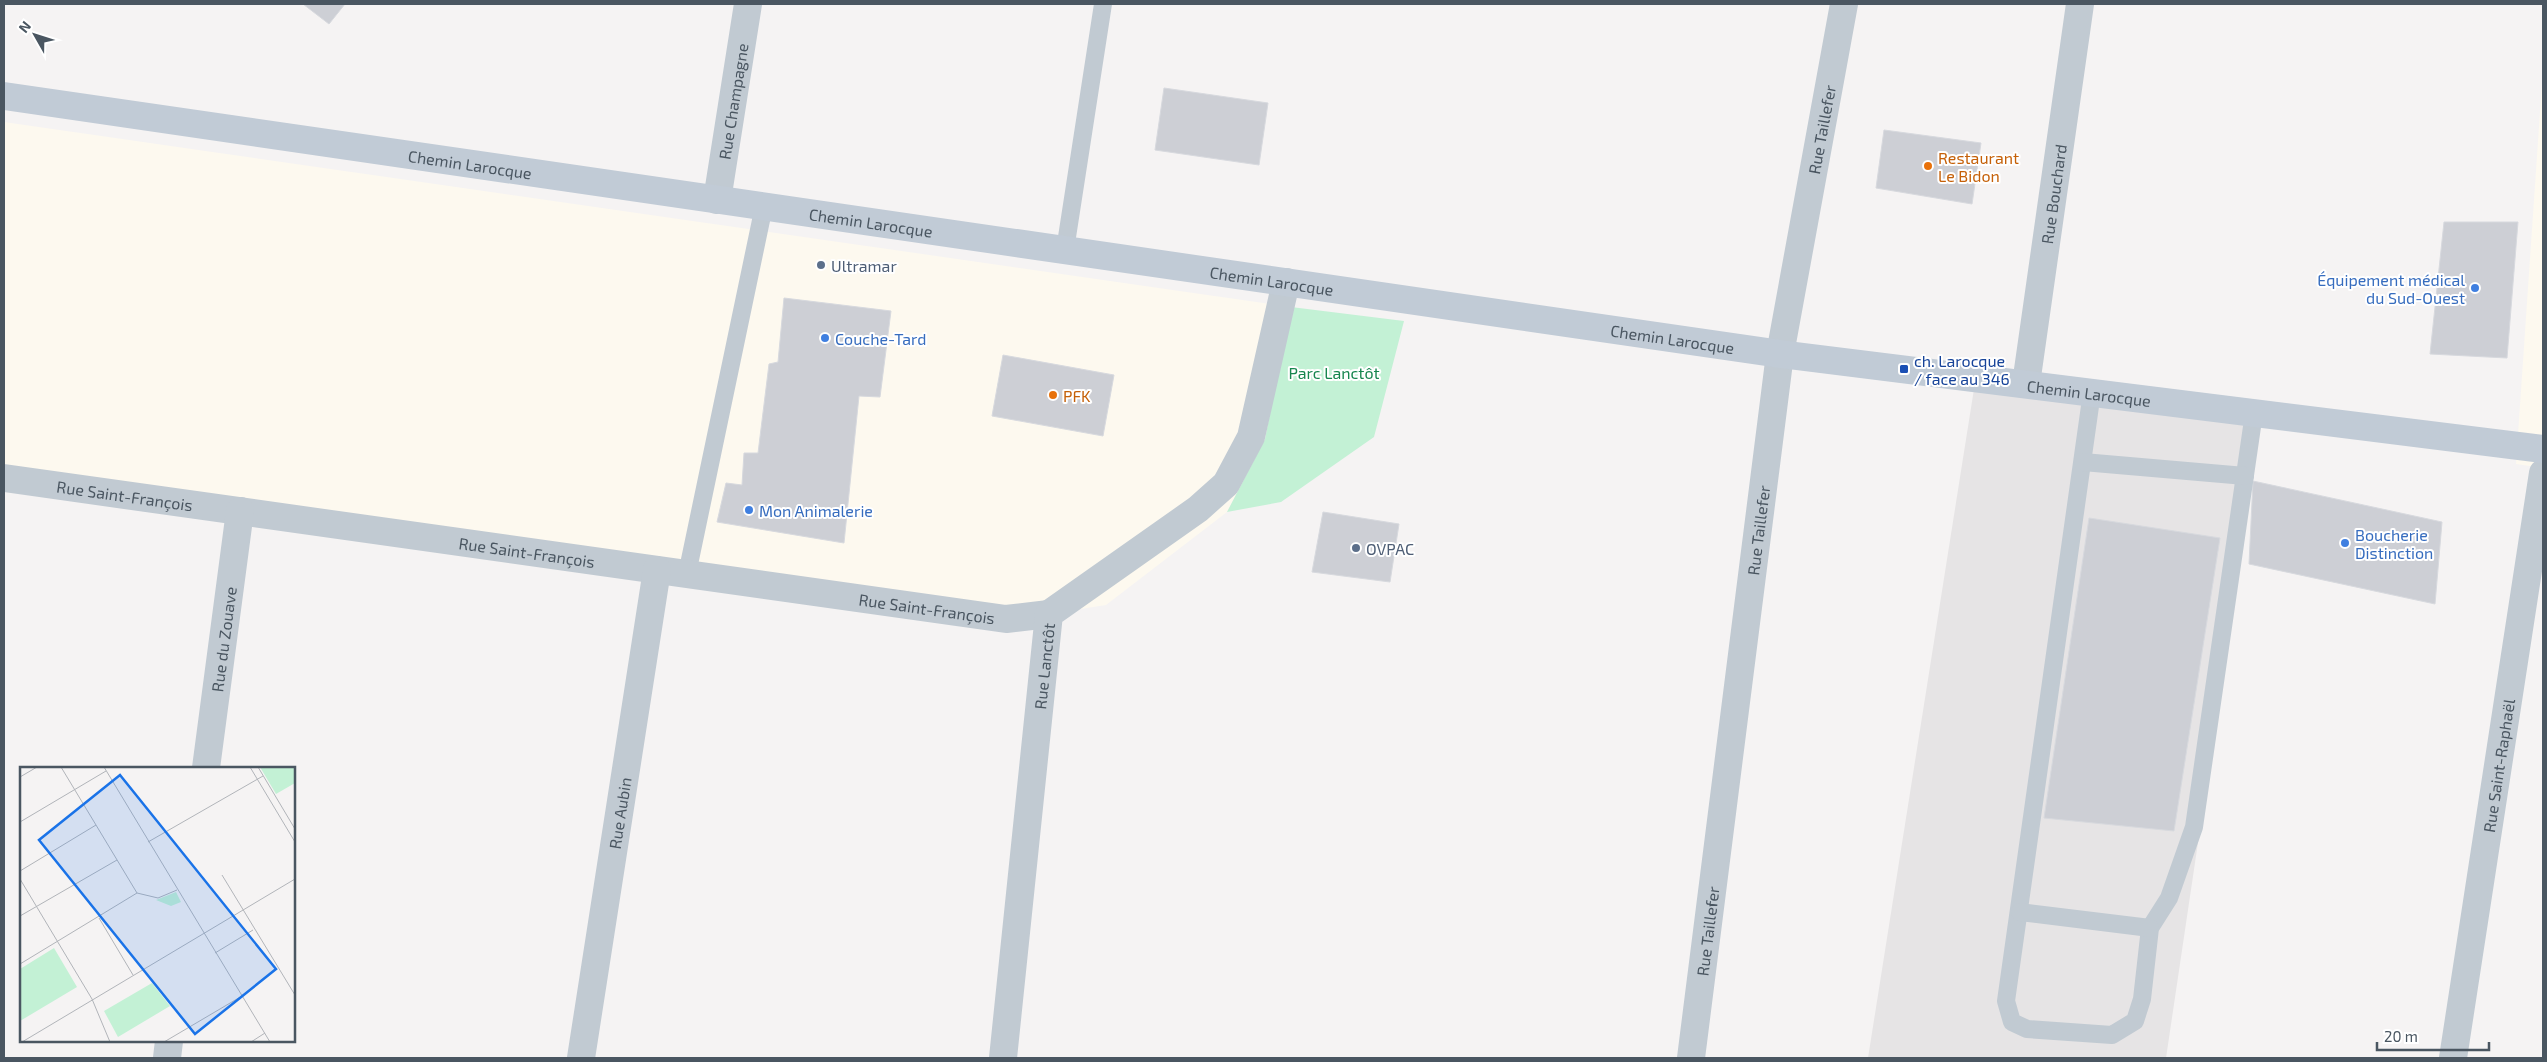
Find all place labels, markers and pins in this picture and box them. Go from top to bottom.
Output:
place label: Restaurant Le Bidon [1938,148,2019,185]
marker: Restaurant Le Bidon [1922,160,1934,172]
place label: Ultramar [831,256,897,275]
marker: Ultramar [815,259,827,271]
place label: Équipement médical du Sud-Ouest [2317,270,2465,307]
marker: Équipement médical du Sud-Ouest [2469,282,2481,294]
place label: Couche-Tard [835,329,926,348]
marker: Couche-Tard [819,332,831,344]
place label: ch. Larocque / face au 346 [1914,351,2010,388]
marker: ch. Larocque / face au 346 [1898,363,1910,375]
place label: PFK [1063,386,1091,405]
marker: PFK [1047,389,1059,401]
place label: Mon Animalerie [759,501,873,520]
marker: Mon Animalerie [743,504,755,516]
place label: Boucherie Distinction [2355,525,2433,562]
marker: Boucherie Distinction [2339,537,2351,549]
place label: OVPAC [1366,539,1414,558]
marker: OVPAC [1350,542,1362,554]

